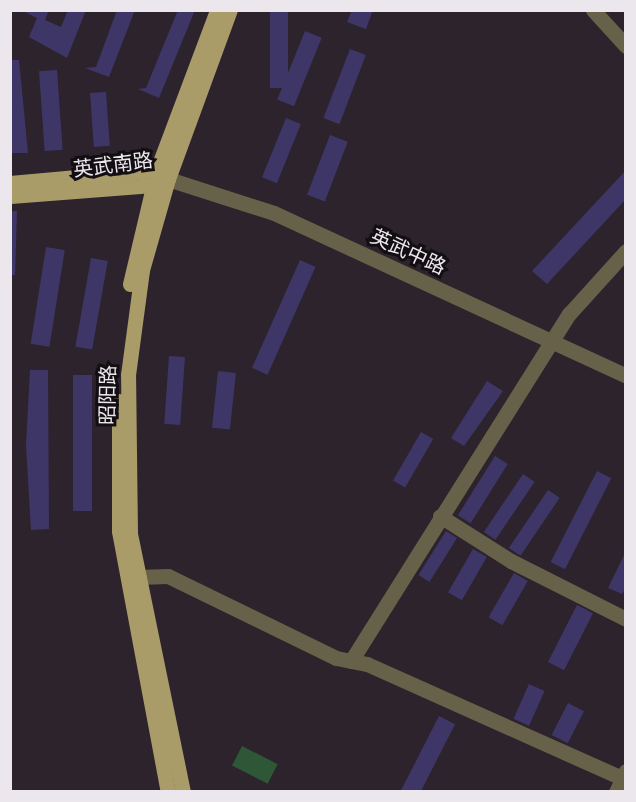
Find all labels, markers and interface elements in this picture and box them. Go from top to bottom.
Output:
street label: 英武南路 [72,148,154,182]
street label: 英武中路 [367,224,449,280]
street label: 昭阳路 [95,365,121,425]

